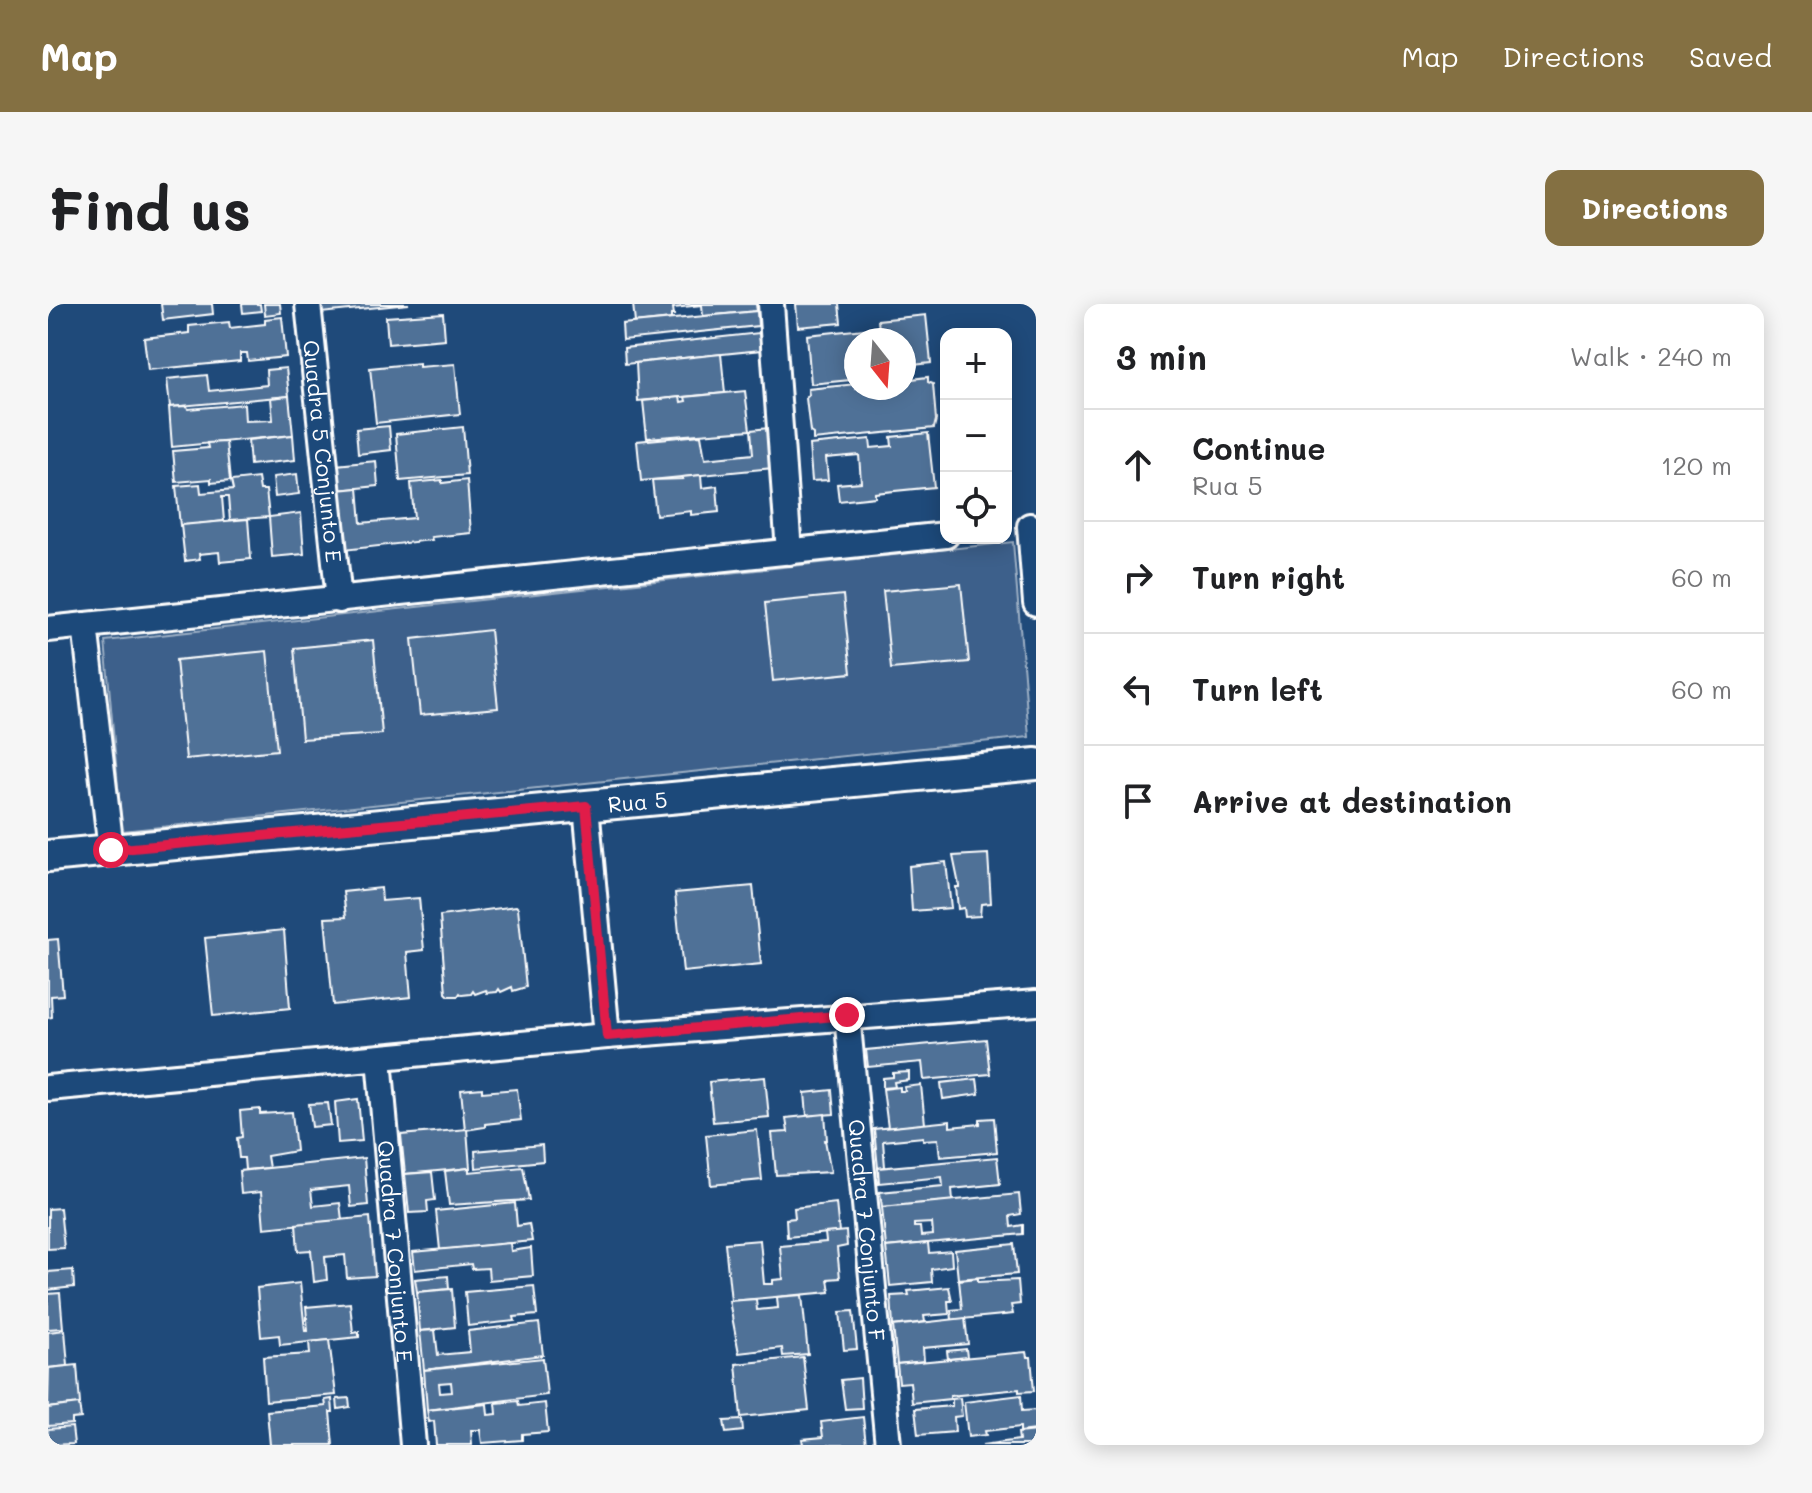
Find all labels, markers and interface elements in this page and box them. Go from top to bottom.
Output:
text: Map [40,31,118,81]
text: Map [1402,38,1459,74]
text: Directions [1503,38,1645,74]
text: Saved [1689,38,1772,74]
button: Directions [1545,170,1764,246]
text: Find us [48,172,251,245]
north arrow [844,328,916,400]
map controls [940,328,1012,544]
button: + [940,328,1012,400]
text: 3 min [1116,334,1207,379]
street label: Quadra 5 Conjunto E [297,338,349,564]
text: Walk · 240 m [1570,339,1732,373]
button: − [940,400,1012,472]
text: Continue [1192,428,1325,468]
icon: ahead [1116,443,1160,487]
text: 120 m [1661,448,1732,482]
text: Rua 5 [1192,468,1263,502]
button: locate [940,472,1012,544]
icon: right [1116,555,1160,599]
text: Turn right [1192,557,1345,597]
text: 60 m [1671,560,1732,594]
icon: left [1116,667,1160,711]
text: Turn left [1192,669,1323,709]
text: 60 m [1671,672,1732,706]
icon: arrive [1116,779,1160,823]
text: Arrive at destination [1192,781,1512,821]
street label: Rua 5 [606,784,669,818]
route start [93,832,129,868]
route end [829,997,865,1033]
street label: Quadra 7 Conjunto F [842,1118,893,1342]
street label: Quadra 7 Conjunto E [372,1139,420,1364]

